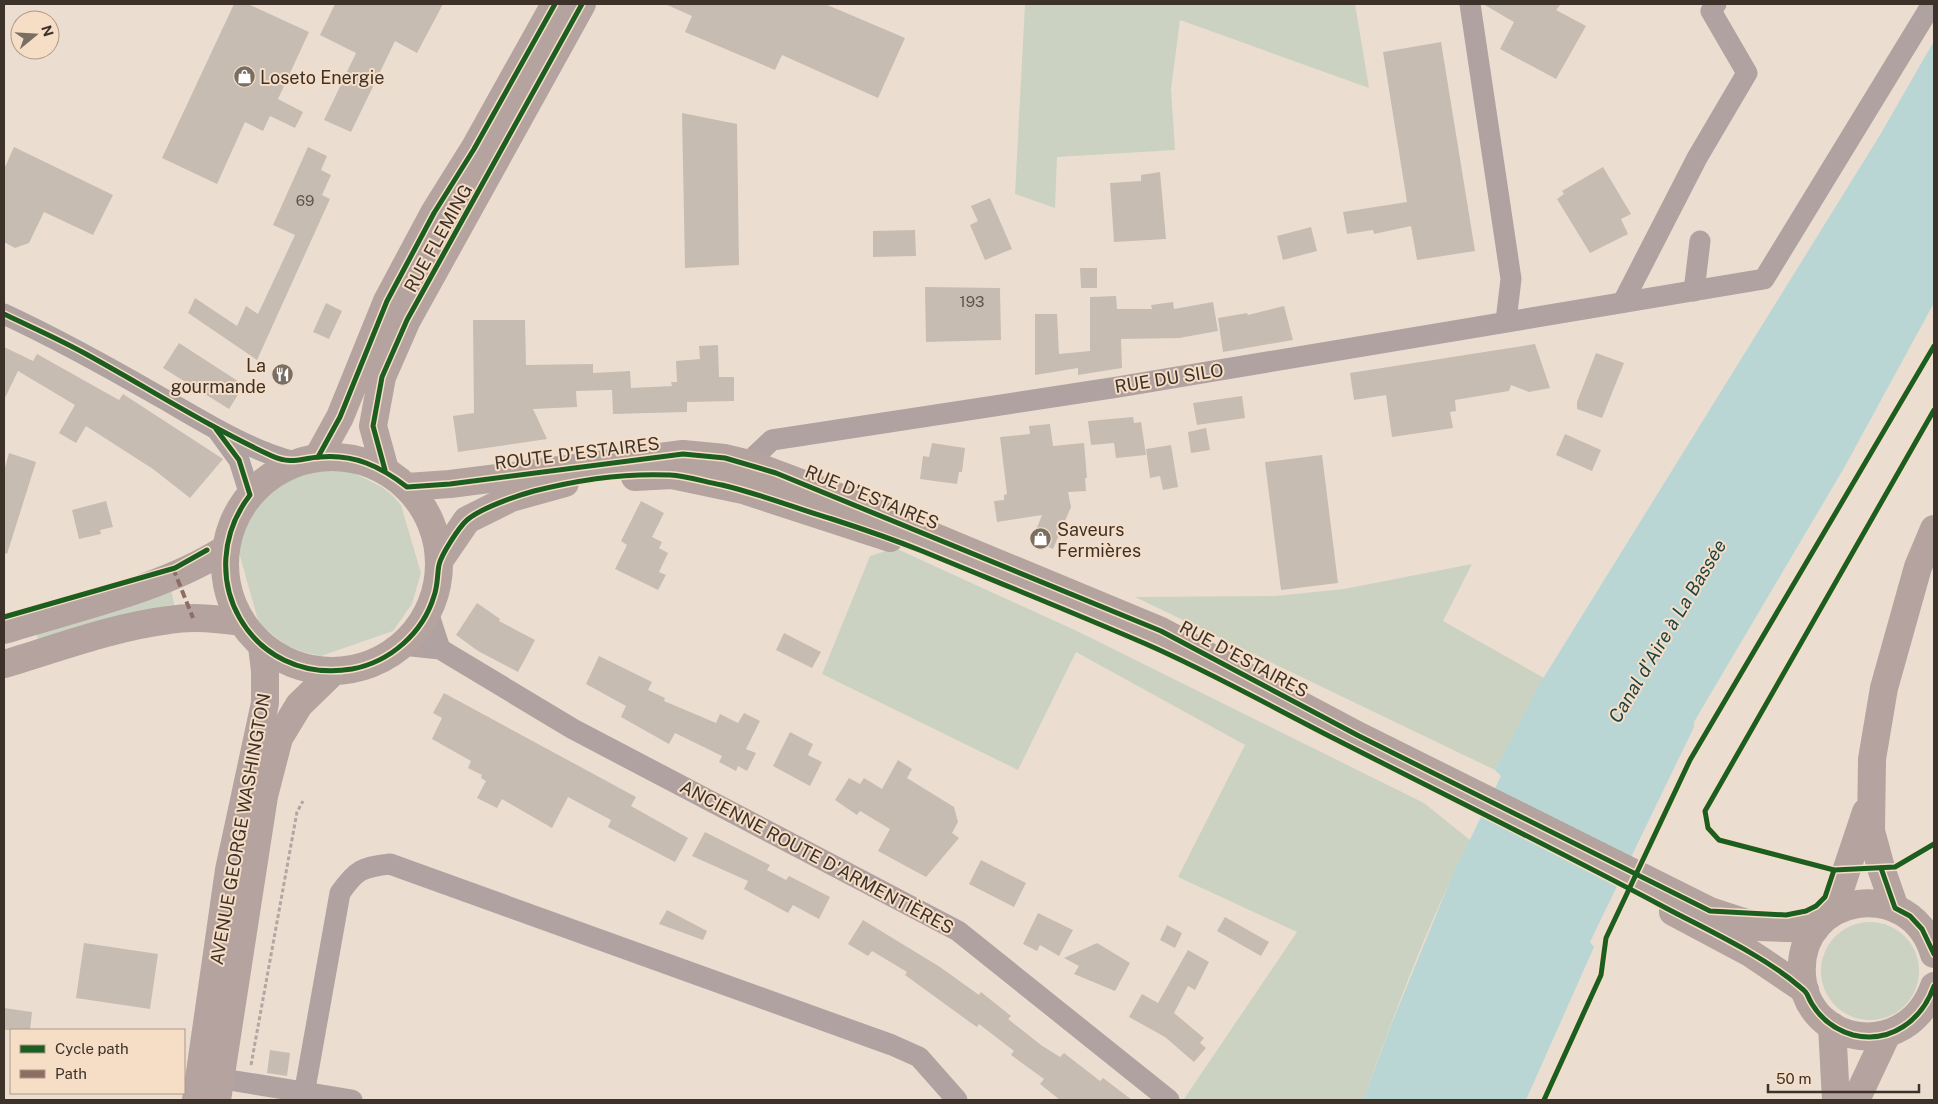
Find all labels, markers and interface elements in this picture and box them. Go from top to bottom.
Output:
north arrow [10,10,60,60]
text: N [38,23,57,39]
shop icon: Loseto Energie [232,65,256,89]
place label: Loseto Energie [260,67,384,88]
street label: RUE FLEMING [400,180,476,296]
house number: 69 [296,192,314,209]
house number: 193 [960,293,984,310]
place label: La gourmande [171,355,266,397]
street label: RUE DU SILO [1113,359,1225,397]
restaurant icon: La gourmande [270,363,294,387]
street label: ROUTE D'ESTAIRES [493,432,661,474]
street label: RUE D'ESTAIRES [802,461,942,533]
place label: Saveurs Fermières [1057,519,1141,561]
shop icon: Saveurs Fermières [1029,527,1053,551]
water label: Canal d'Aire à La Bassée [1604,535,1730,727]
street label: RUE D'ESTAIRES [1176,616,1312,702]
street label: AVENUE GEORGE WASHINGTON [206,692,274,966]
street label: ANCIENNE ROUTE D'ARMENTIÈRES [677,775,958,938]
legend [10,1029,185,1094]
text: Cycle path [55,1040,129,1057]
scale bar [1768,1062,1919,1094]
text: Path [55,1065,87,1082]
text: 50 m [1776,1070,1811,1087]

